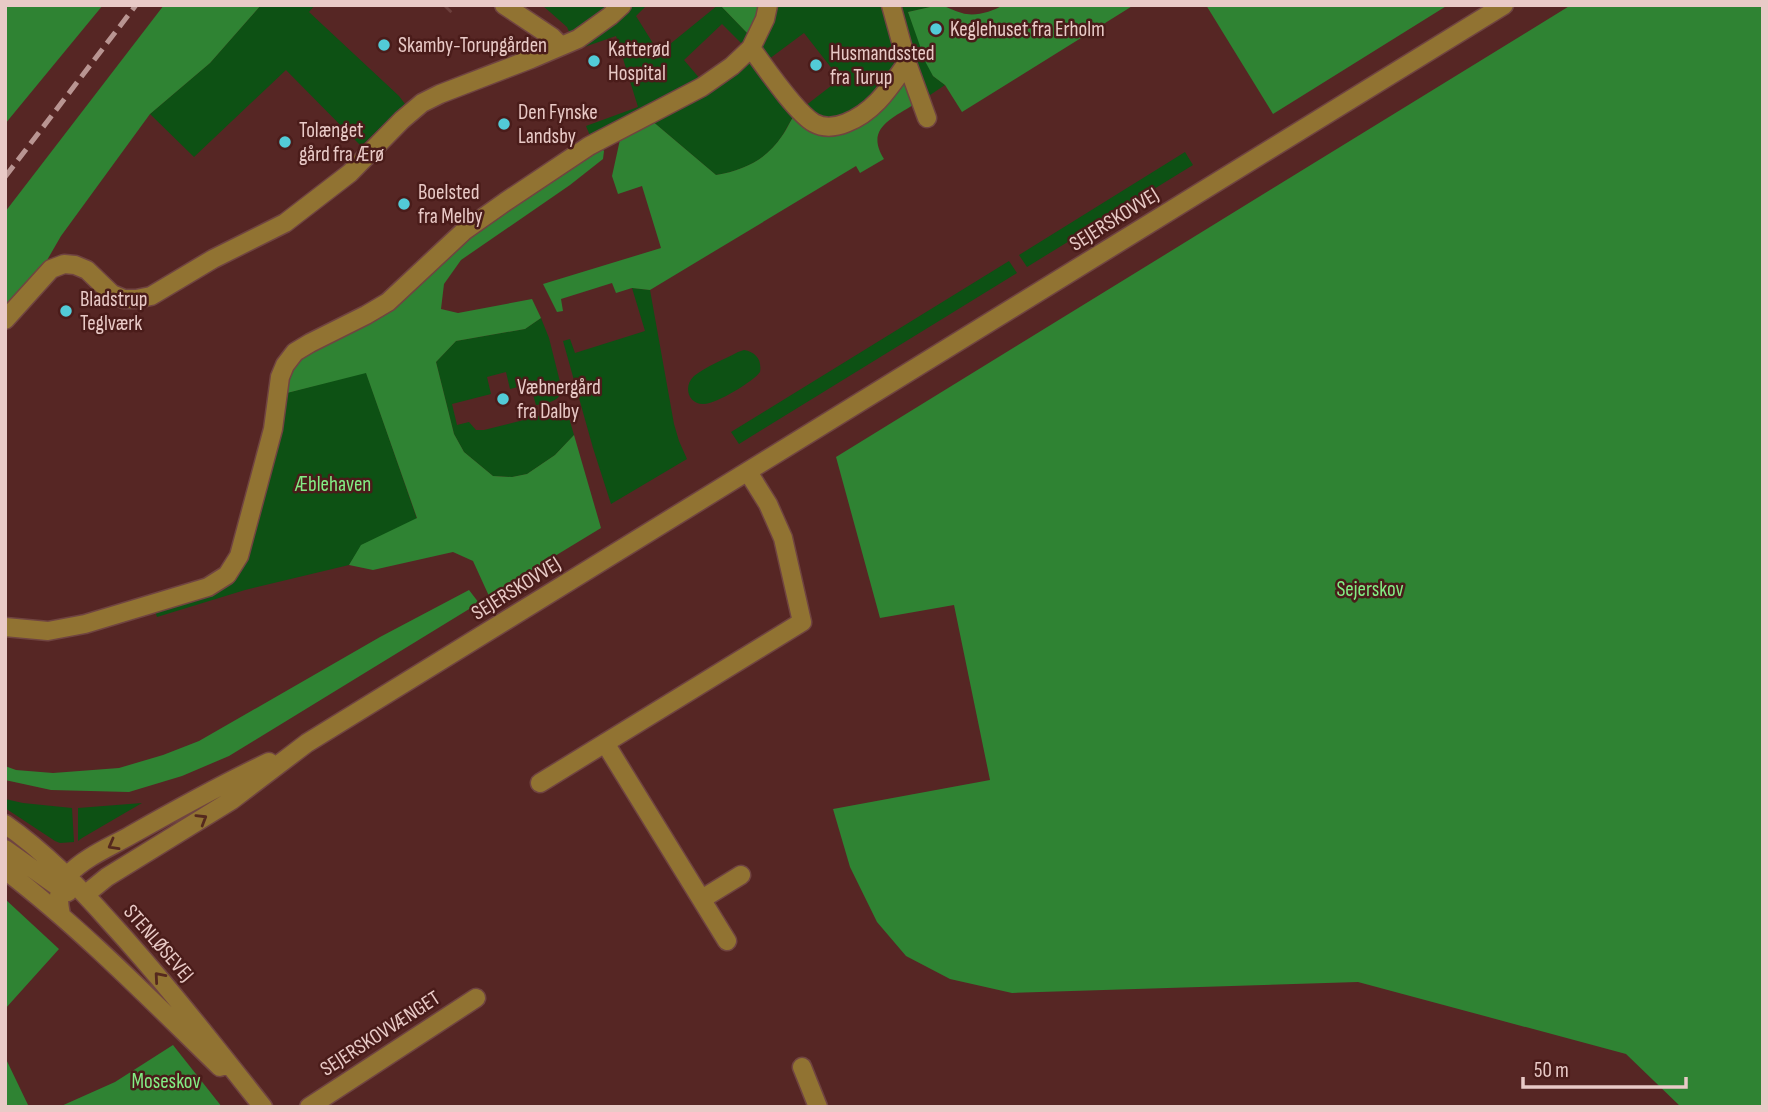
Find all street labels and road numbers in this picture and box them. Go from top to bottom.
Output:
street label: SEJERSKOVVEJ [1065,182,1164,257]
street label: SEJERSKOVVEJ [467,551,566,626]
street label: STENLØSEVEJ [118,900,199,987]
street label: SEJERSKOVVÆNGET [316,985,445,1081]

